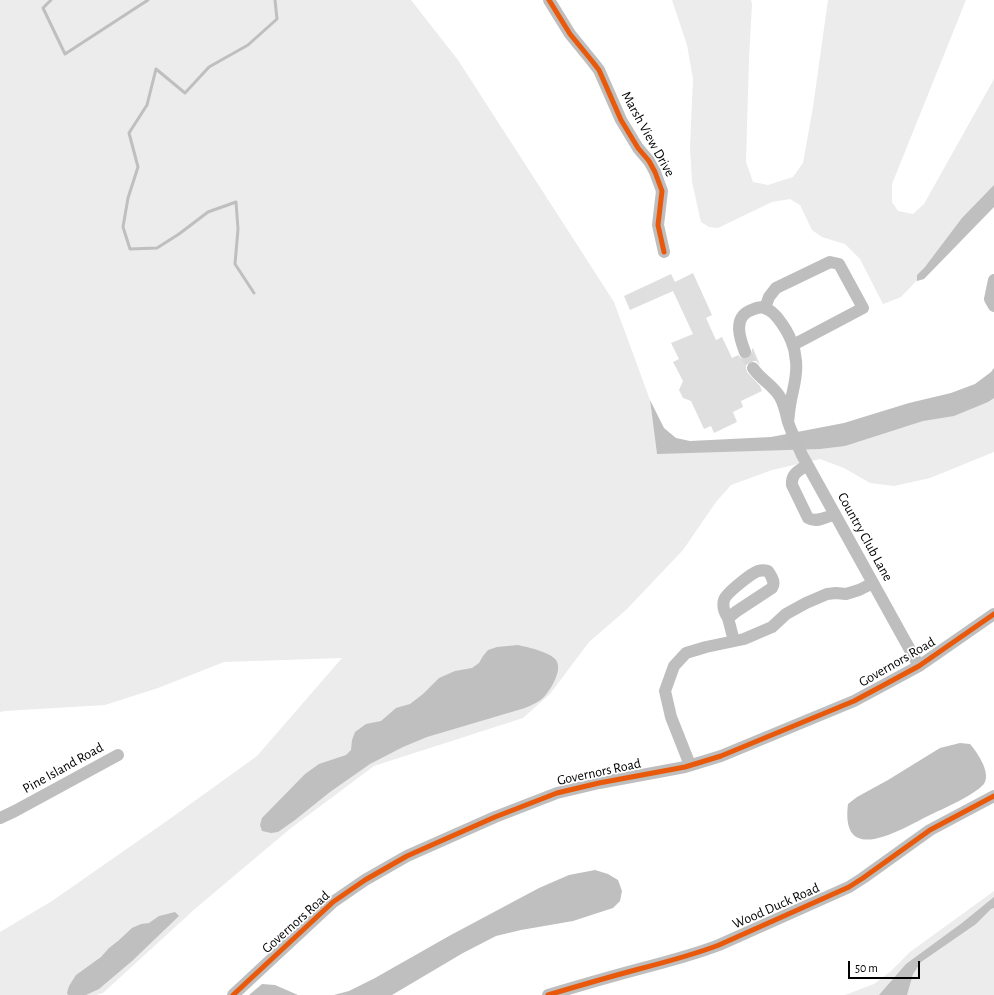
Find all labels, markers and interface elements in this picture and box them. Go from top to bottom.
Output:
street label: Marsh View Drive [618,88,678,180]
street label: Country Club Lane [834,490,896,584]
street label: Governors Road [856,633,938,691]
street label: Pine Island Road [20,739,106,797]
street label: Governors Road [556,755,642,789]
street label: Wood Duck Road [730,879,822,933]
street label: Governors Road [259,887,333,957]
scale bar [850,953,922,979]
text: 50 m [855,962,878,974]

